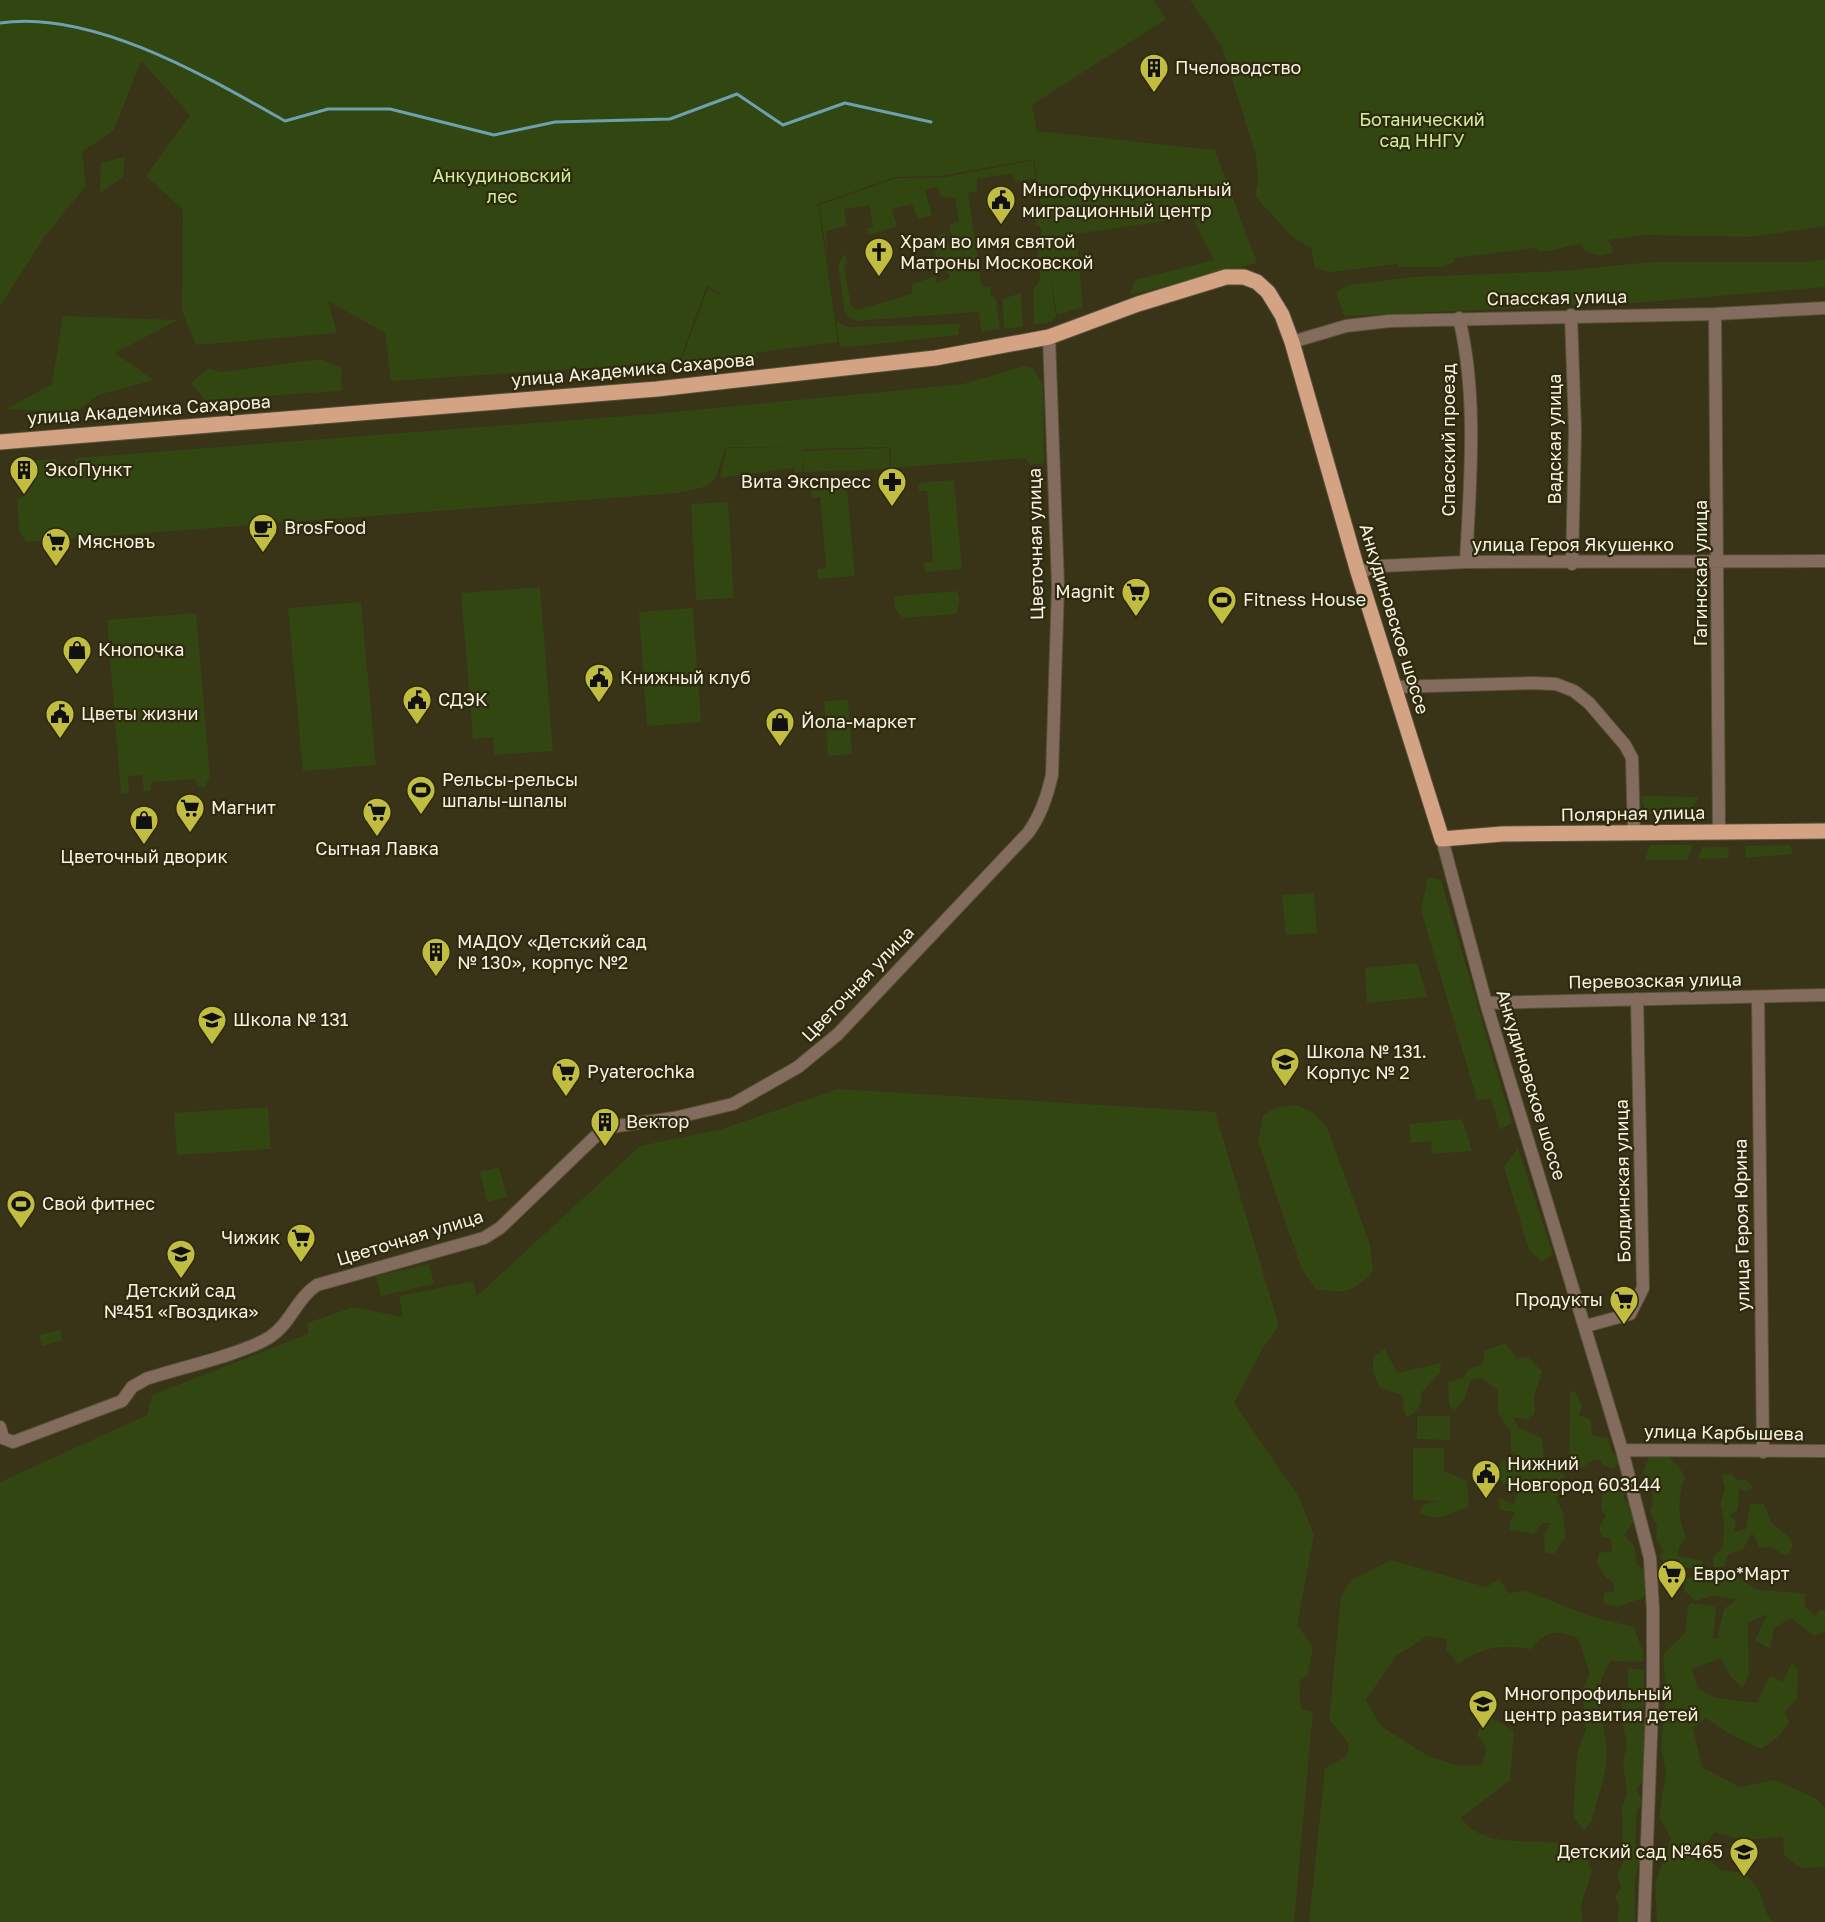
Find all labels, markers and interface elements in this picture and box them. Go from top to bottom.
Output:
building icon: Пчеловодство [1138,52,1170,94]
place label: Пчеловодство [1175,56,1301,78]
park label: Ботанический сад ННГУ [1359,108,1485,151]
park label: Анкудиновский лес [432,164,572,207]
place label: Многофункциональный миграционный центр [1022,178,1232,221]
public building icon: Многофункциональный миграционный центр [985,184,1017,226]
place label: Храм во имя святой Матроны Московской [900,230,1093,273]
church icon: Храм во имя святой Матроны Московской [863,236,895,278]
street label: Спасская улица [1486,285,1627,309]
street label: улица Академика Сахарова [510,347,756,391]
street label: Спасский проезд [1437,363,1459,517]
street label: Вадская улица [1543,374,1565,504]
street label: улица Академика Сахарова [26,390,272,428]
building icon: ЭкоПункт [8,454,40,496]
place label: ЭкоПункт [45,458,132,480]
pharmacy icon: Вита Экспресс [876,466,908,508]
street label: Цветочная улица [1023,468,1047,620]
place label: Вита Экспресс [741,470,871,492]
street label: Гагинская улица [1689,500,1711,646]
cafe icon: BrosFood [247,512,279,554]
place label: BrosFood [284,516,366,538]
street label: Анкудиновское шоссе [1356,521,1434,717]
supermarket icon: Мясновъ [40,526,72,568]
place label: Мясновъ [77,530,155,552]
street label: улица Героя Якушенко [1472,533,1674,555]
supermarket icon: Magnit [1120,576,1152,618]
place label: Magnit [1055,580,1115,602]
sports icon: Fitness House [1206,584,1238,626]
place label: Fitness House [1243,588,1366,610]
shop icon: Кнопочка [61,634,93,676]
place label: Кнопочка [98,638,184,660]
public building icon: Книжный клуб [583,662,615,704]
place label: Книжный клуб [620,666,751,688]
public building icon: СДЭК [401,684,433,726]
place label: СДЭК [438,688,488,710]
public building icon: Цветы жизни [44,698,76,740]
place label: Цветы жизни [81,702,198,724]
shop icon: Йола-маркет [764,706,796,748]
place label: Йола-маркет [801,710,916,732]
place label: Рельсы-рельсы шпалы-шпалы [442,768,578,811]
sports icon: Рельсы-рельсы шпалы-шпалы [405,774,437,816]
supermarket icon: Магнит [174,792,206,834]
place label: Магнит [211,796,276,818]
supermarket icon: Сытная Лавка [361,796,393,838]
street label: Полярная улица [1560,801,1705,825]
shop icon: Цветочный дворик [128,804,160,846]
place label: Сытная Лавка [315,837,439,859]
place label: Цветочный дворик [60,845,228,867]
street label: Цветочная улица [796,921,918,1046]
place label: МАДОУ «Детский сад № 130», корпус №2 [457,930,647,973]
building icon: МАДОУ «Детский сад № 130», корпус №2 [420,936,452,978]
street label: Перевозская улица [1568,967,1742,993]
street label: Анкудиновское шоссе [1493,987,1571,1183]
school or university icon: Школа № 131 [196,1004,228,1046]
place label: Школа № 131 [233,1008,349,1030]
place label: Школа № 131. Корпус № 2 [1306,1040,1427,1083]
school or university icon: Школа № 131. Корпус № 2 [1269,1046,1301,1088]
supermarket icon: Pyaterochka [550,1056,582,1098]
place label: Pyaterochka [587,1060,695,1082]
street label: Болдинская улица [1610,1099,1634,1263]
building icon: Вектор [589,1106,621,1148]
place label: Вектор [626,1110,689,1132]
street label: улица Героя Юрина [1728,1138,1754,1312]
sports icon: Свой фитнес [5,1188,37,1230]
place label: Свой фитнес [42,1192,155,1214]
street label: Цветочная улица [334,1204,486,1270]
supermarket icon: Чижик [285,1222,317,1264]
place label: Чижик [221,1226,280,1248]
school or university icon: Детский сад №451 «Гвоздика» [165,1238,197,1280]
place label: Детский сад №451 «Гвоздика» [104,1279,259,1322]
supermarket icon: Продукты [1608,1284,1640,1326]
place label: Продукты [1515,1288,1603,1310]
street label: улица Карбышева [1644,1420,1804,1444]
place label: Нижний Новгород 603144 [1507,1452,1661,1495]
public building icon: Нижний Новгород 603144 [1470,1458,1502,1500]
supermarket icon: Евро*Март [1656,1558,1688,1600]
place label: Евро*Март [1693,1562,1790,1584]
place label: Многопрофильный центр развития детей [1504,1682,1699,1725]
school or university icon: Многопрофильный центр развития детей [1467,1688,1499,1730]
school or university icon: Детский сад №465 [1728,1836,1760,1878]
place label: Детский сад №465 [1557,1840,1723,1862]

